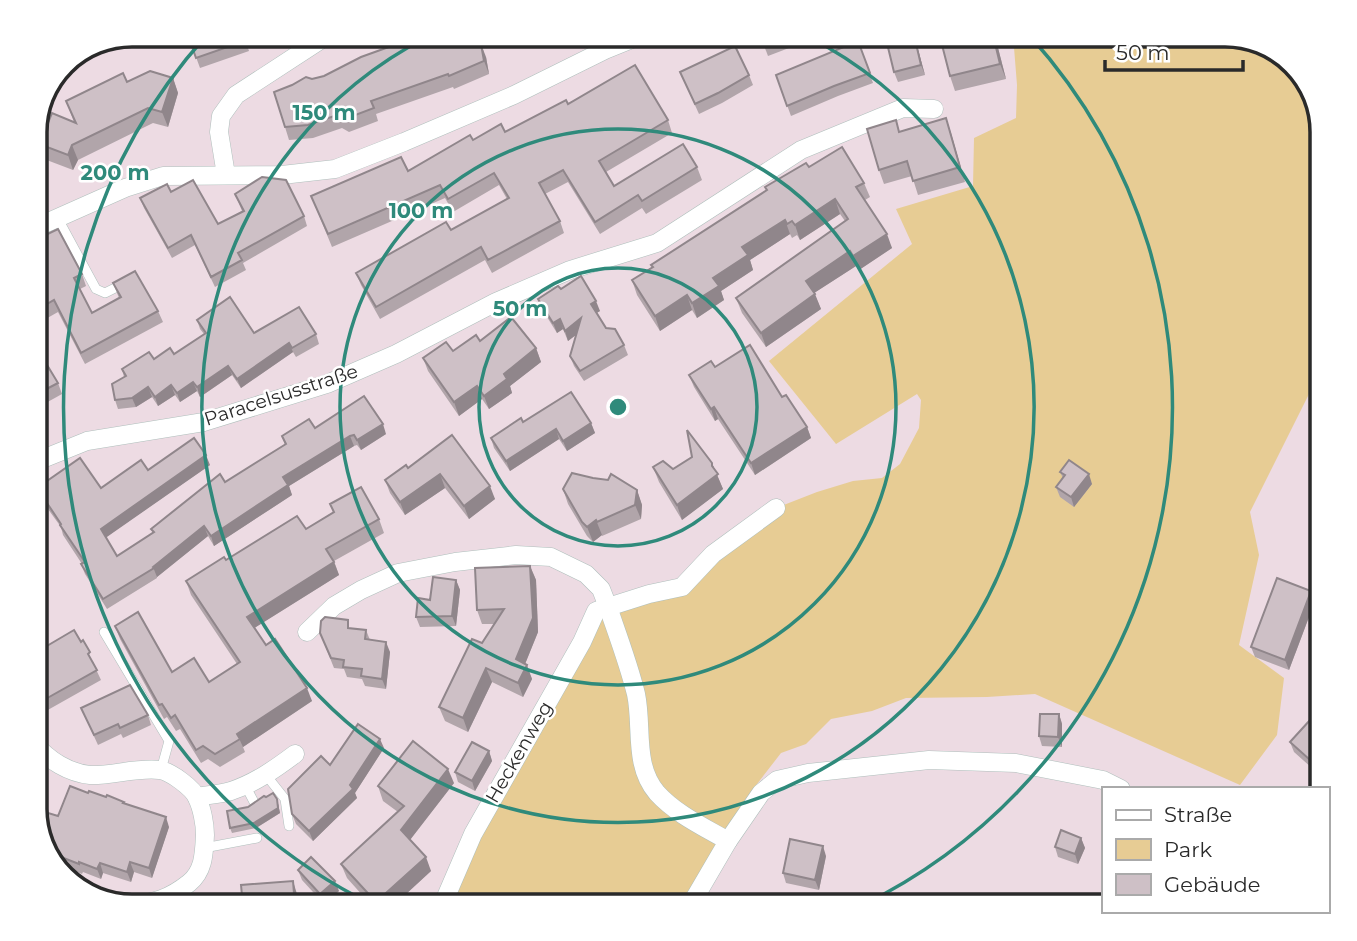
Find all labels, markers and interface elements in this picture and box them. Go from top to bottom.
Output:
scale bar [1105,28,1243,72]
text: 50 m [1116,40,1170,65]
text: 150 m [293,100,355,125]
text: 200 m [81,160,149,185]
text: 100 m [389,198,453,223]
text: 50 m [493,296,547,321]
street label: Paracelsusstraße [201,359,361,431]
centre of rings [606,395,630,419]
street label: Heckenweg [481,697,557,807]
legend [1102,787,1329,913]
text: Straße [1164,802,1232,827]
text: Park [1164,837,1212,862]
text: Gebäude [1164,872,1261,897]

